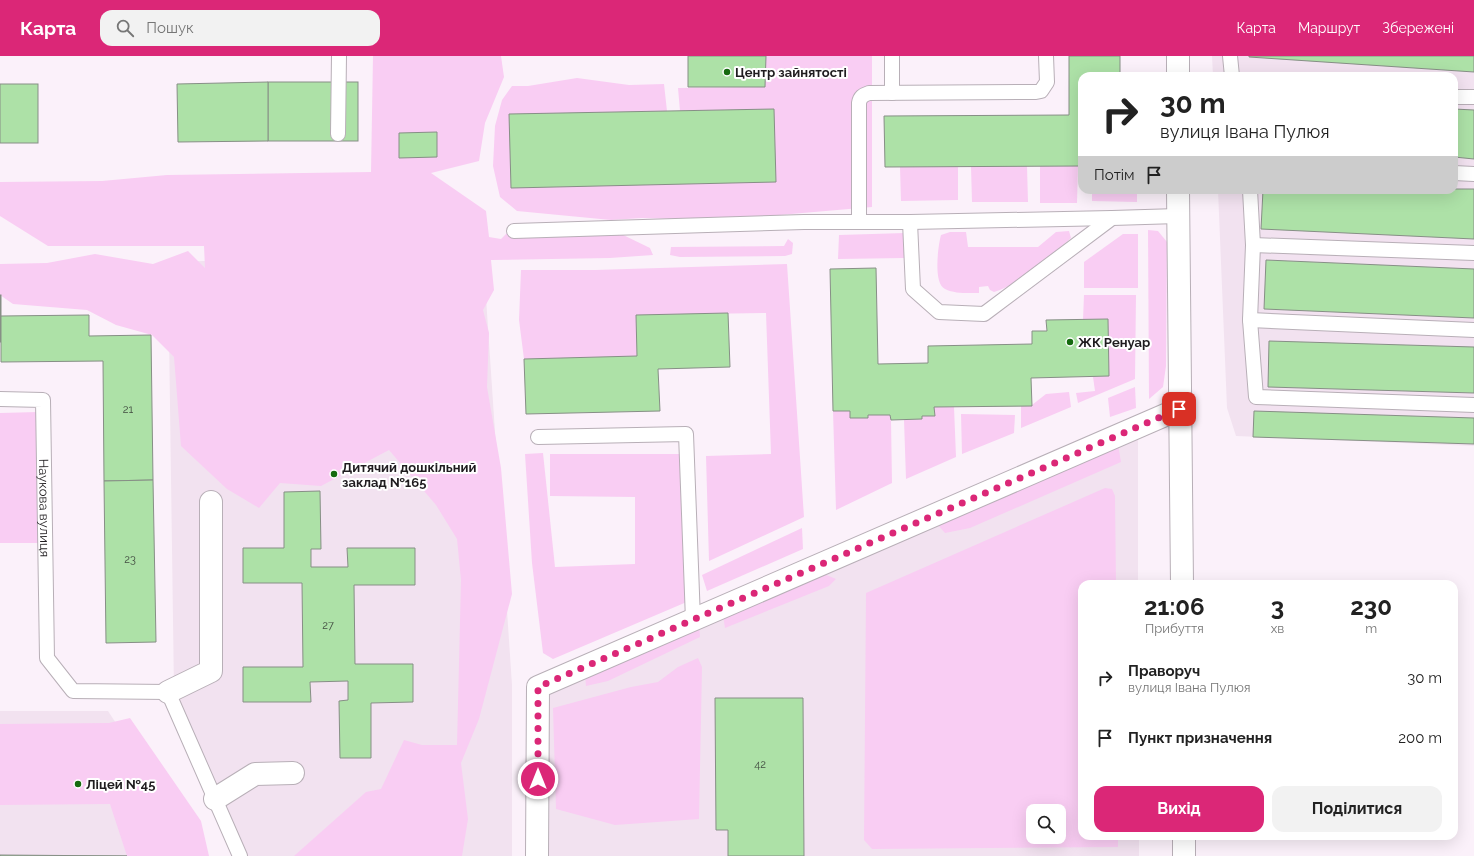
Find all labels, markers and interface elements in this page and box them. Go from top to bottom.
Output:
search box [100,10,380,46]
text: Карта [20,17,76,39]
icon: search [114,17,136,39]
text: Пошук [146,19,194,37]
text: Карта [1237,20,1276,36]
text: Маршрут [1298,20,1360,36]
text: Збережені [1382,20,1454,36]
place label: Центр зайнятості [735,65,847,80]
marker: Центр зайнятості [722,67,732,77]
text: 30 m [1160,87,1226,120]
icon: right [1094,88,1146,140]
text: вулиця Івана Пулюя [1160,121,1330,142]
icon: arrive [1143,164,1165,186]
text: Потім [1094,166,1135,184]
place label: ЖК Ренуар [1078,335,1150,350]
marker: ЖК Ренуар [1065,337,1075,347]
pin [1162,392,1196,426]
icon: arrive [1168,398,1190,420]
house number: 21 [123,403,134,416]
street label: Наукова вулиця [36,459,53,557]
place label: Дитячий дошкільний заклад №165 [342,460,477,490]
marker: Дитячий дошкільний заклад №165 [329,469,339,479]
house number: 23 [124,553,136,566]
text: 21:06 [1144,592,1205,621]
text: 3 [1271,592,1284,621]
text: 230 [1350,592,1392,621]
house number: 27 [322,619,334,632]
text: Прибуття [1145,621,1204,636]
text: хв [1271,621,1284,636]
text: m [1365,621,1377,636]
text: Праворуч [1128,662,1200,680]
icon: right [1094,667,1116,689]
text: 30 m [1407,669,1442,687]
text: вулиця Івана Пулюя [1128,680,1251,695]
icon: arrive [1094,727,1116,749]
text: Пункт призначення [1128,729,1272,747]
text: 200 m [1398,729,1442,747]
position arrow [517,758,559,800]
house number: 42 [754,758,766,771]
place label: Ліцей №45 [86,777,155,792]
marker: Ліцей №45 [73,779,83,789]
button: Вихід [1094,786,1264,832]
button: Поділитися [1272,786,1442,832]
map controls [1026,804,1066,844]
button: search [1026,804,1066,844]

